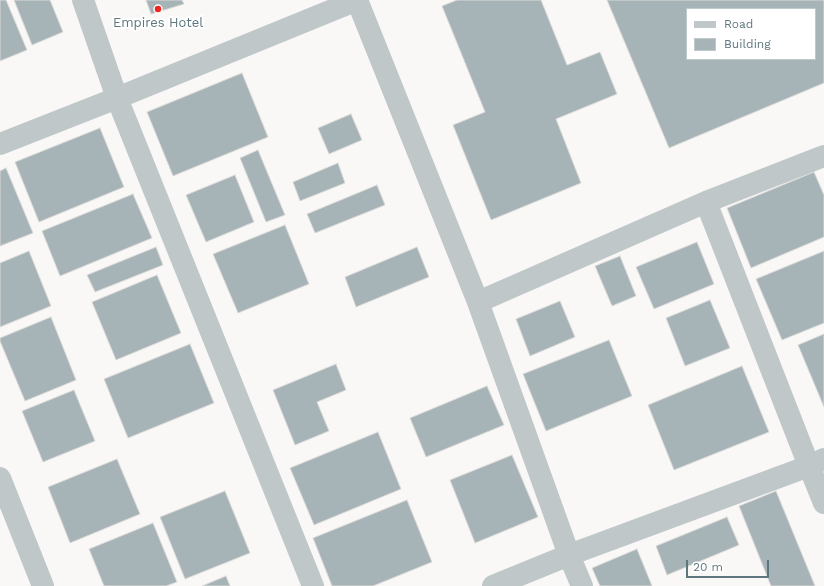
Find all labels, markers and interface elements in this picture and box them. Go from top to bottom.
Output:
marker: Empires Hotel [153,4,163,14]
legend [686,8,816,60]
place label: Empires Hotel [113,15,203,31]
text: Road [724,17,753,31]
text: Building [724,37,771,51]
scale bar [688,552,771,578]
text: 20 m [693,560,723,574]

